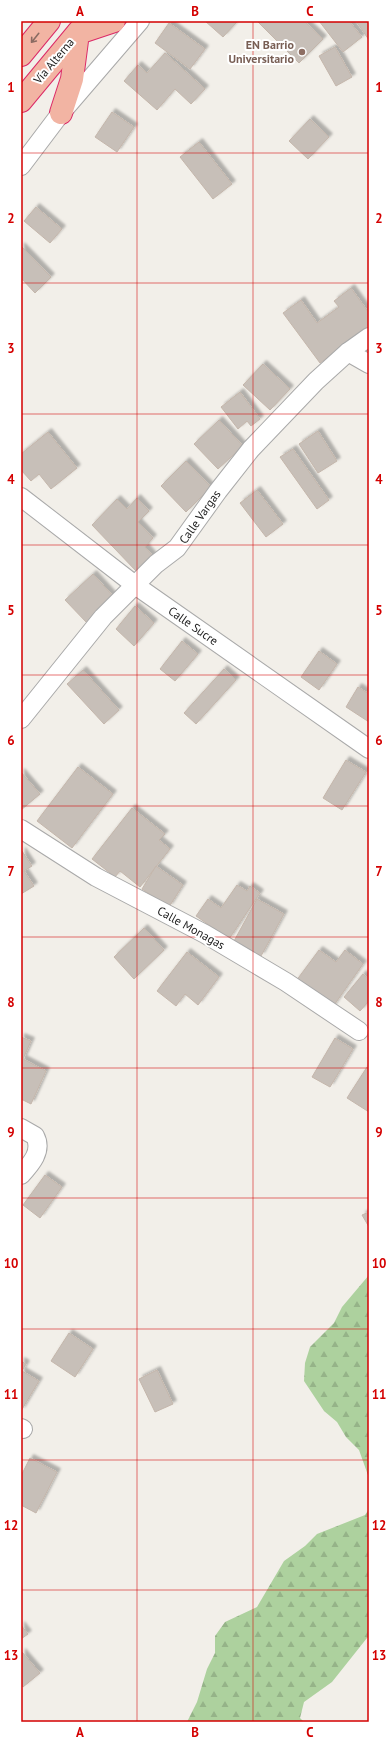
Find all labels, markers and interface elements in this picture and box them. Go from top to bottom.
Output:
text: A [76,3,84,20]
text: B [191,3,199,20]
text: C [306,3,314,20]
one-way arrow [30,32,39,43]
street label: Vía Alterna [29,35,77,87]
place label: EN Barrio Universitario [228,37,295,66]
marker: EN Barrio Universitario [297,47,307,57]
text: 1 [7,79,15,96]
text: 1 [375,79,383,96]
text: 2 [7,210,15,227]
text: 2 [375,210,383,227]
text: 3 [7,340,15,357]
text: 3 [375,340,383,357]
text: 4 [7,471,15,488]
text: 4 [375,471,383,488]
street label: Calle Vargas [176,487,224,547]
text: 5 [7,602,15,619]
text: 5 [375,602,383,619]
street label: Calle Sucre [165,603,221,648]
text: 6 [7,732,15,749]
text: 6 [375,732,383,749]
text: 7 [7,863,15,880]
text: 7 [375,863,383,880]
street label: Calle Monagas [155,903,228,952]
text: 8 [7,994,15,1011]
text: 8 [375,994,383,1011]
text: 9 [7,1124,15,1141]
text: 9 [375,1124,383,1141]
text: 10 [4,1255,18,1272]
text: 10 [372,1255,386,1272]
text: 11 [4,1386,18,1403]
text: 11 [372,1386,386,1403]
text: 12 [4,1517,18,1534]
text: 12 [372,1517,386,1534]
text: 13 [4,1647,18,1664]
text: 13 [372,1647,386,1664]
text: A [76,1724,84,1741]
text: B [191,1724,199,1741]
text: C [306,1724,314,1741]

